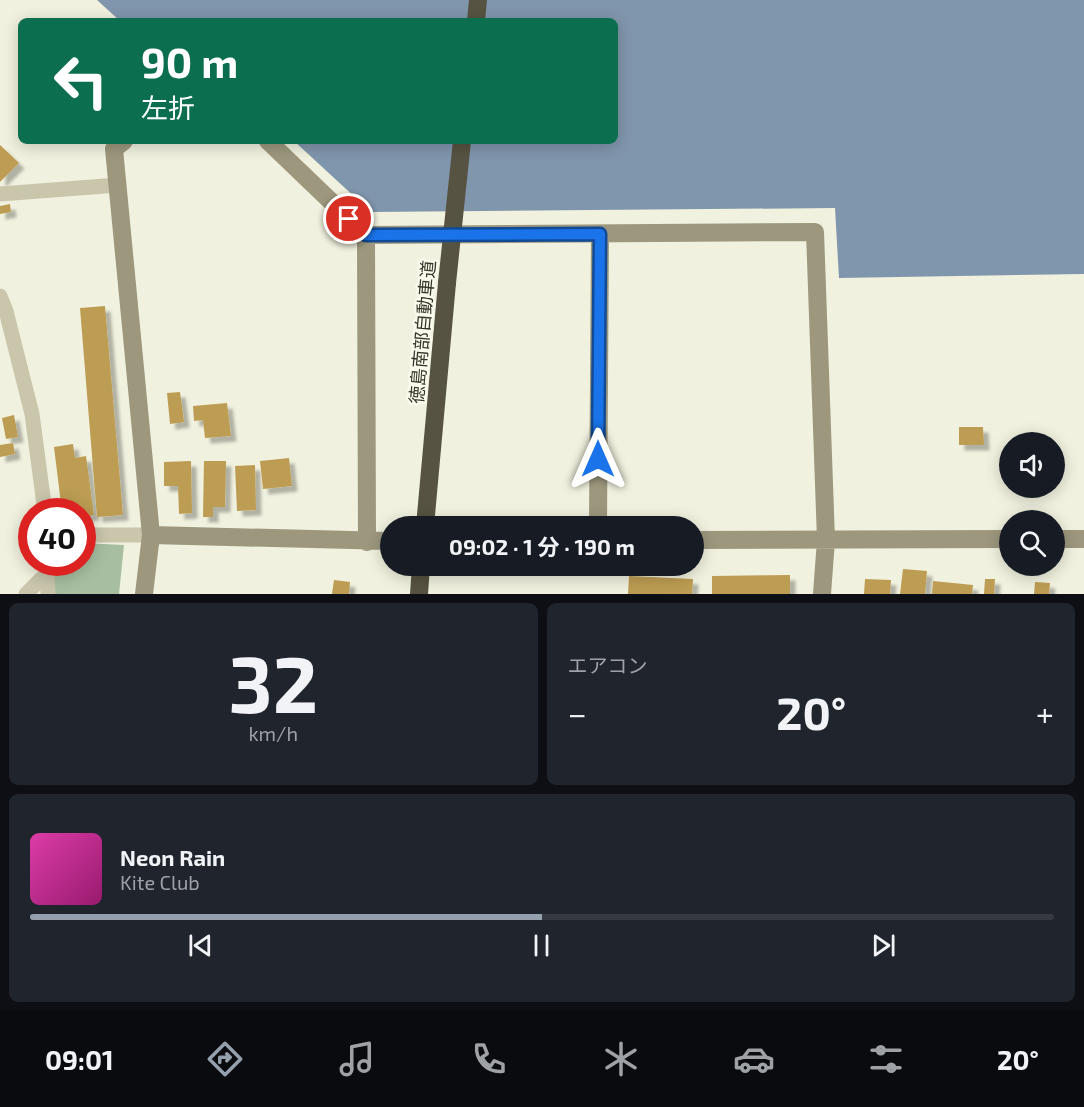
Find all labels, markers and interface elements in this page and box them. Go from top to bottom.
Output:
text: 90 m [141,36,238,86]
icon: left [42,42,120,120]
text: 左折 [141,91,195,123]
pin [323,193,374,244]
icon: arrive [332,202,365,235]
street label: 徳島南部自動車道 [405,259,439,405]
position arrow [566,427,630,491]
map controls [999,432,1065,576]
button: sound [999,432,1065,498]
speed limit sign: 40 [18,498,96,576]
button: search [999,510,1065,576]
text: 09:02 · 1 分 · 190 m [449,533,635,559]
text: 32 [228,635,318,729]
text: エアコン [568,653,648,677]
text: 20° [776,685,846,739]
text: − [568,693,587,733]
text: + [1036,693,1054,733]
text: km/h [248,721,298,745]
text: Neon Rain [120,844,225,870]
text: Kite Club [120,870,200,894]
icon: previous [184,929,217,962]
icon: pause [525,929,558,962]
icon: next [867,929,900,962]
icon: directions [204,1038,246,1080]
icon: music [336,1038,378,1080]
icon: phone [468,1038,510,1080]
icon: climate [600,1038,642,1080]
icon: car [733,1038,775,1080]
icon: filters [865,1038,907,1080]
text: 09:01 [45,1043,114,1075]
text: 20° [997,1043,1039,1075]

